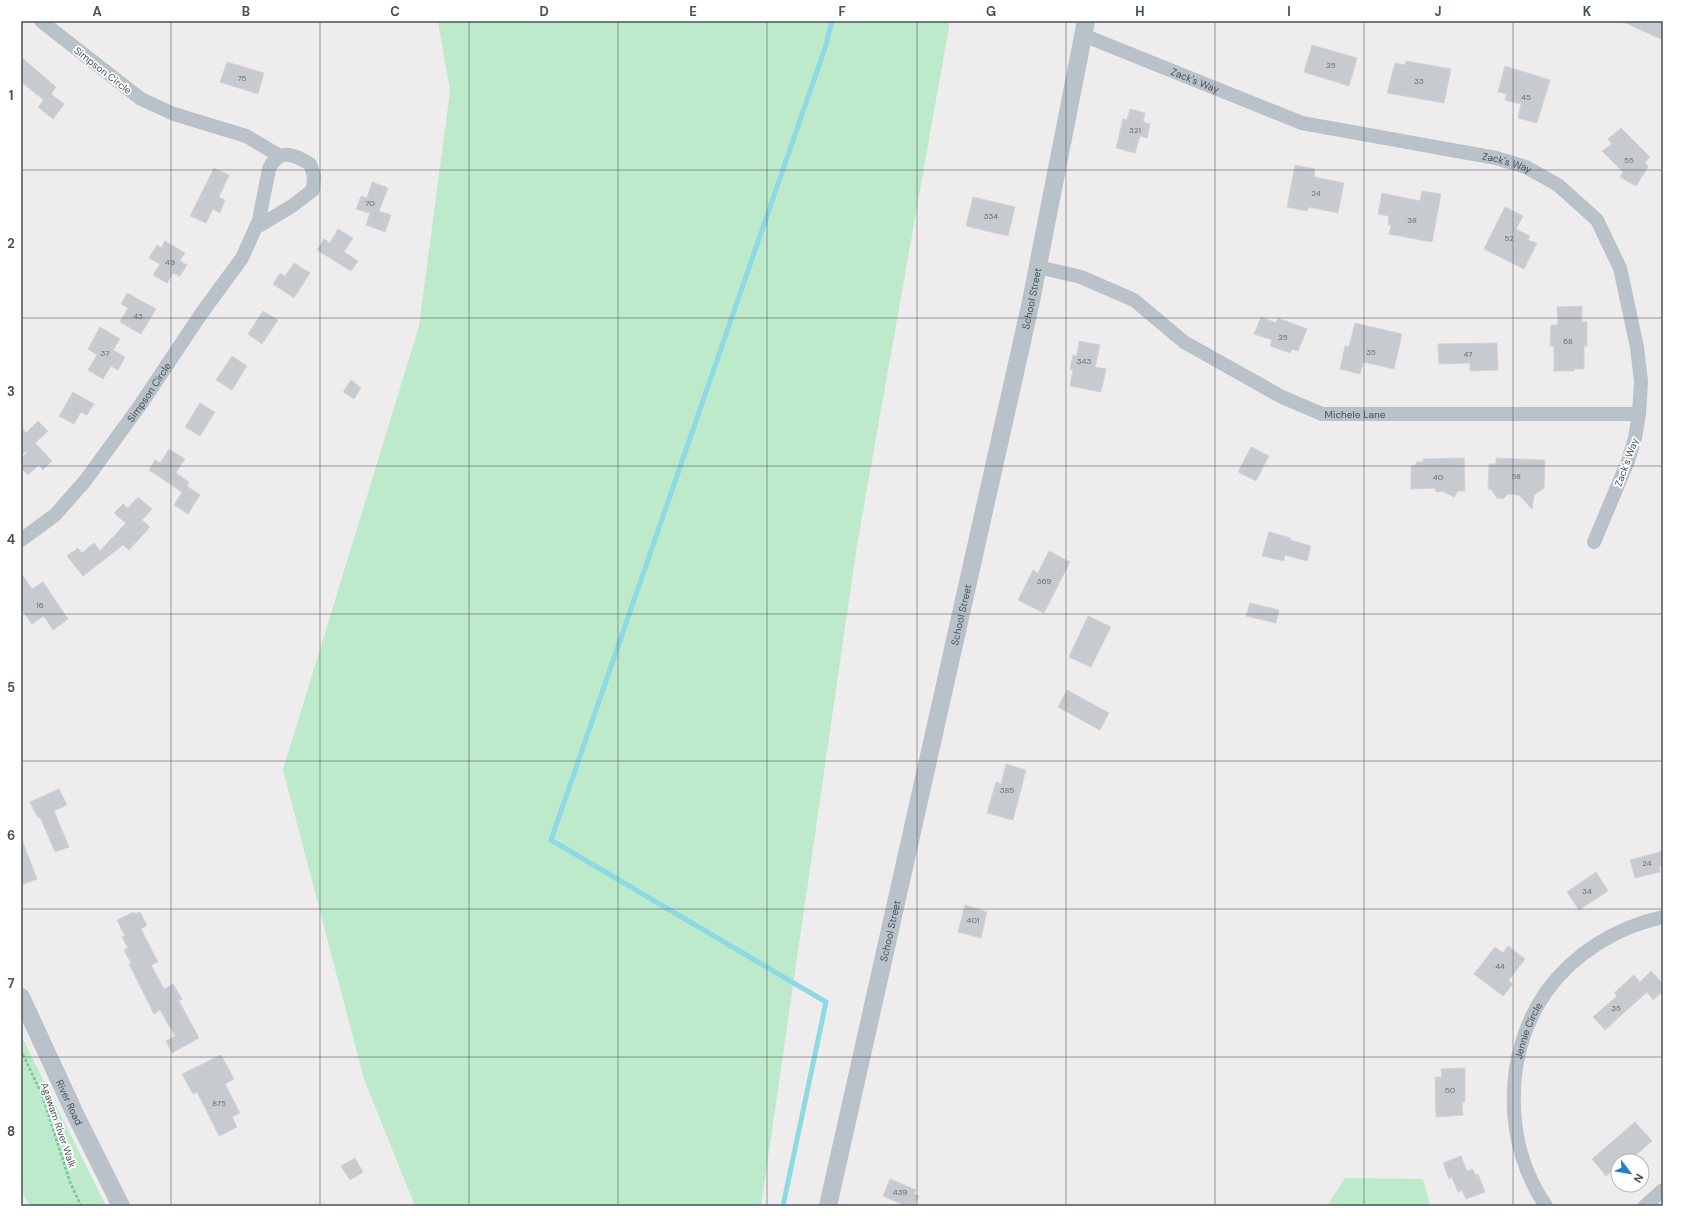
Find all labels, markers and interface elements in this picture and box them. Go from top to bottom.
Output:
text: A [92,3,102,20]
text: B [242,3,250,20]
text: C [390,3,400,20]
text: D [539,3,549,20]
text: E [689,3,697,20]
text: F [838,3,846,20]
text: G [986,3,996,20]
text: H [1135,3,1145,20]
text: I [1287,3,1291,20]
text: J [1434,3,1442,20]
text: K [1583,3,1592,20]
street label: Simpson Circle [71,44,134,97]
house number: 25 [1326,60,1336,70]
street label: Zack's Way [1169,65,1222,96]
house number: 75 [238,73,247,83]
house number: 33 [1414,76,1424,86]
text: 1 [9,87,13,104]
house number: 45 [1521,92,1531,102]
house number: 321 [1129,125,1141,135]
street label: Zack's Way [1481,150,1535,176]
house number: 55 [1624,155,1634,165]
house number: 24 [1311,188,1321,198]
house number: 70 [365,198,375,208]
house number: 334 [984,211,998,221]
house number: 38 [1407,215,1417,225]
house number: 52 [1504,233,1514,243]
text: 2 [7,235,15,252]
house number: 49 [165,257,175,267]
street label: School Street [1019,267,1044,331]
house number: 43 [133,311,143,321]
house number: 25 [1278,332,1288,342]
house number: 68 [1563,336,1573,346]
house number: 35 [1366,347,1376,357]
house number: 37 [101,348,109,358]
house number: 47 [1463,349,1473,359]
house number: 343 [1077,356,1091,366]
street label: Simpson Circle [124,360,174,425]
text: 3 [7,383,15,400]
street label: Michele Lane [1325,408,1386,421]
street label: Zack's Way [1612,436,1641,488]
house number: 58 [1511,471,1521,481]
house number: 40 [1433,472,1444,482]
text: 4 [7,531,15,548]
house number: 369 [1037,576,1051,586]
street label: School Street [948,583,974,647]
house number: 16 [36,600,44,610]
text: 5 [7,679,15,696]
house number: 385 [1000,785,1014,795]
text: 6 [7,827,15,844]
house number: 24 [1642,858,1652,868]
house number: 34 [1582,886,1592,896]
street label: School Street [877,899,903,963]
house number: 401 [967,915,979,925]
house number: 44 [1495,961,1505,971]
text: 7 [8,975,15,992]
street label: Jennie Circle [1512,1000,1545,1060]
house number: 35 [1611,1003,1621,1013]
street label: River Road [53,1078,86,1127]
street label: Agawam River Walk [38,1081,79,1170]
house number: 50 [1445,1085,1456,1095]
house number: 875 [212,1098,226,1108]
text: 8 [7,1123,15,1140]
north arrow [1610,1153,1650,1193]
text: N [1631,1171,1647,1185]
house number: 439 [893,1187,907,1197]

